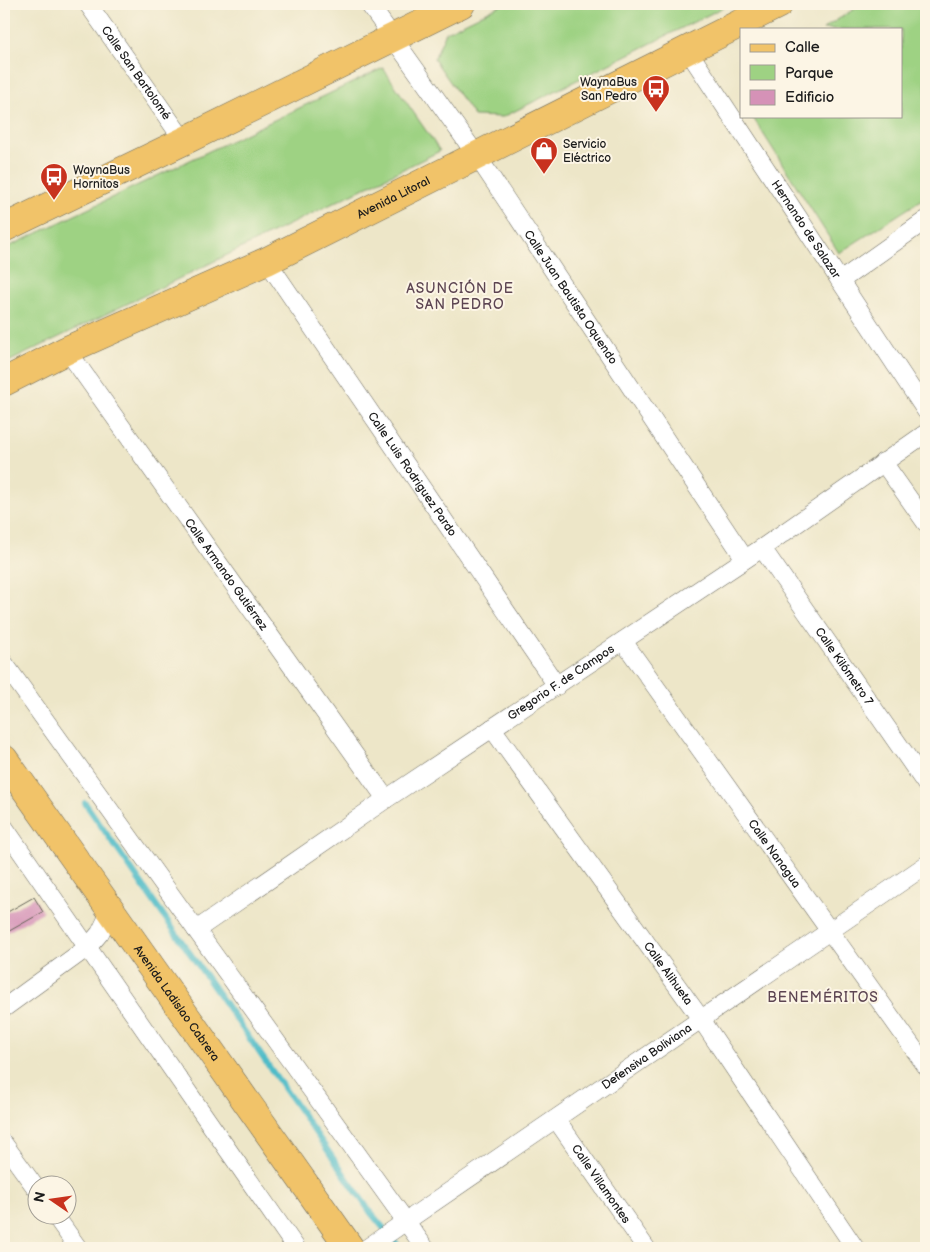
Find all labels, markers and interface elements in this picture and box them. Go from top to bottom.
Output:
street label: Calle San Bartolomé [98,23,174,123]
legend [740,28,902,118]
text: Calle [785,38,820,57]
text: Parque [785,64,834,83]
bus stop icon: WaynaBus San Pedro [641,74,671,113]
place label: WaynaBus San Pedro [580,75,637,104]
text: Edificio [785,88,834,107]
shop icon: Servicio Eléctrico [529,136,559,175]
place label: Servicio Eléctrico [563,137,611,166]
bus stop icon: WaynaBus Hornitos [39,162,69,201]
place label: WaynaBus Hornitos [73,163,130,192]
street label: Avenida Litoral [355,173,433,223]
street label: Hernando de Salazar [768,178,844,282]
street label: Calle Juan Bautista Oquendo [520,228,621,368]
district label: ASUNCIÓN DE SAN PEDRO [406,279,514,313]
street label: Calle Luis Rodriguez Pardo [364,409,460,540]
street label: Calle Armando Gutiérrez [181,516,271,634]
street label: Calle Kilómetro 7 [811,625,876,708]
street label: Gregorio F. de Campos [505,642,617,724]
street label: Calle Nanagua [745,817,804,891]
street label: Calle Alihueta [640,939,696,1008]
street label: Avenida Ladislao Cabrera [130,942,223,1065]
district label: BENEMÉRITOS [767,988,879,1006]
street label: Defensiva Boliviana [599,1021,695,1093]
street label: Calle Villamontes [568,1142,634,1227]
north arrow [28,1174,78,1224]
text: N [30,1190,49,1204]

